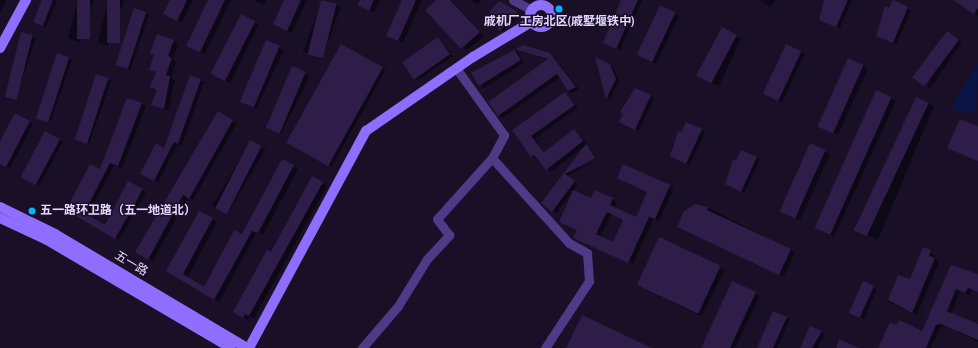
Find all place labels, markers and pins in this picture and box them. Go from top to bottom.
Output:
marker: 戚机厂工房北区(戚墅堰铁中) [554,4,564,14]
place label: 戚机厂工房北区(戚墅堰铁中) [484,15,634,29]
place label: 五一路环卫路（五一地道北） [40,204,196,218]
marker: 五一路环卫路（五一地道北） [27,206,37,216]

